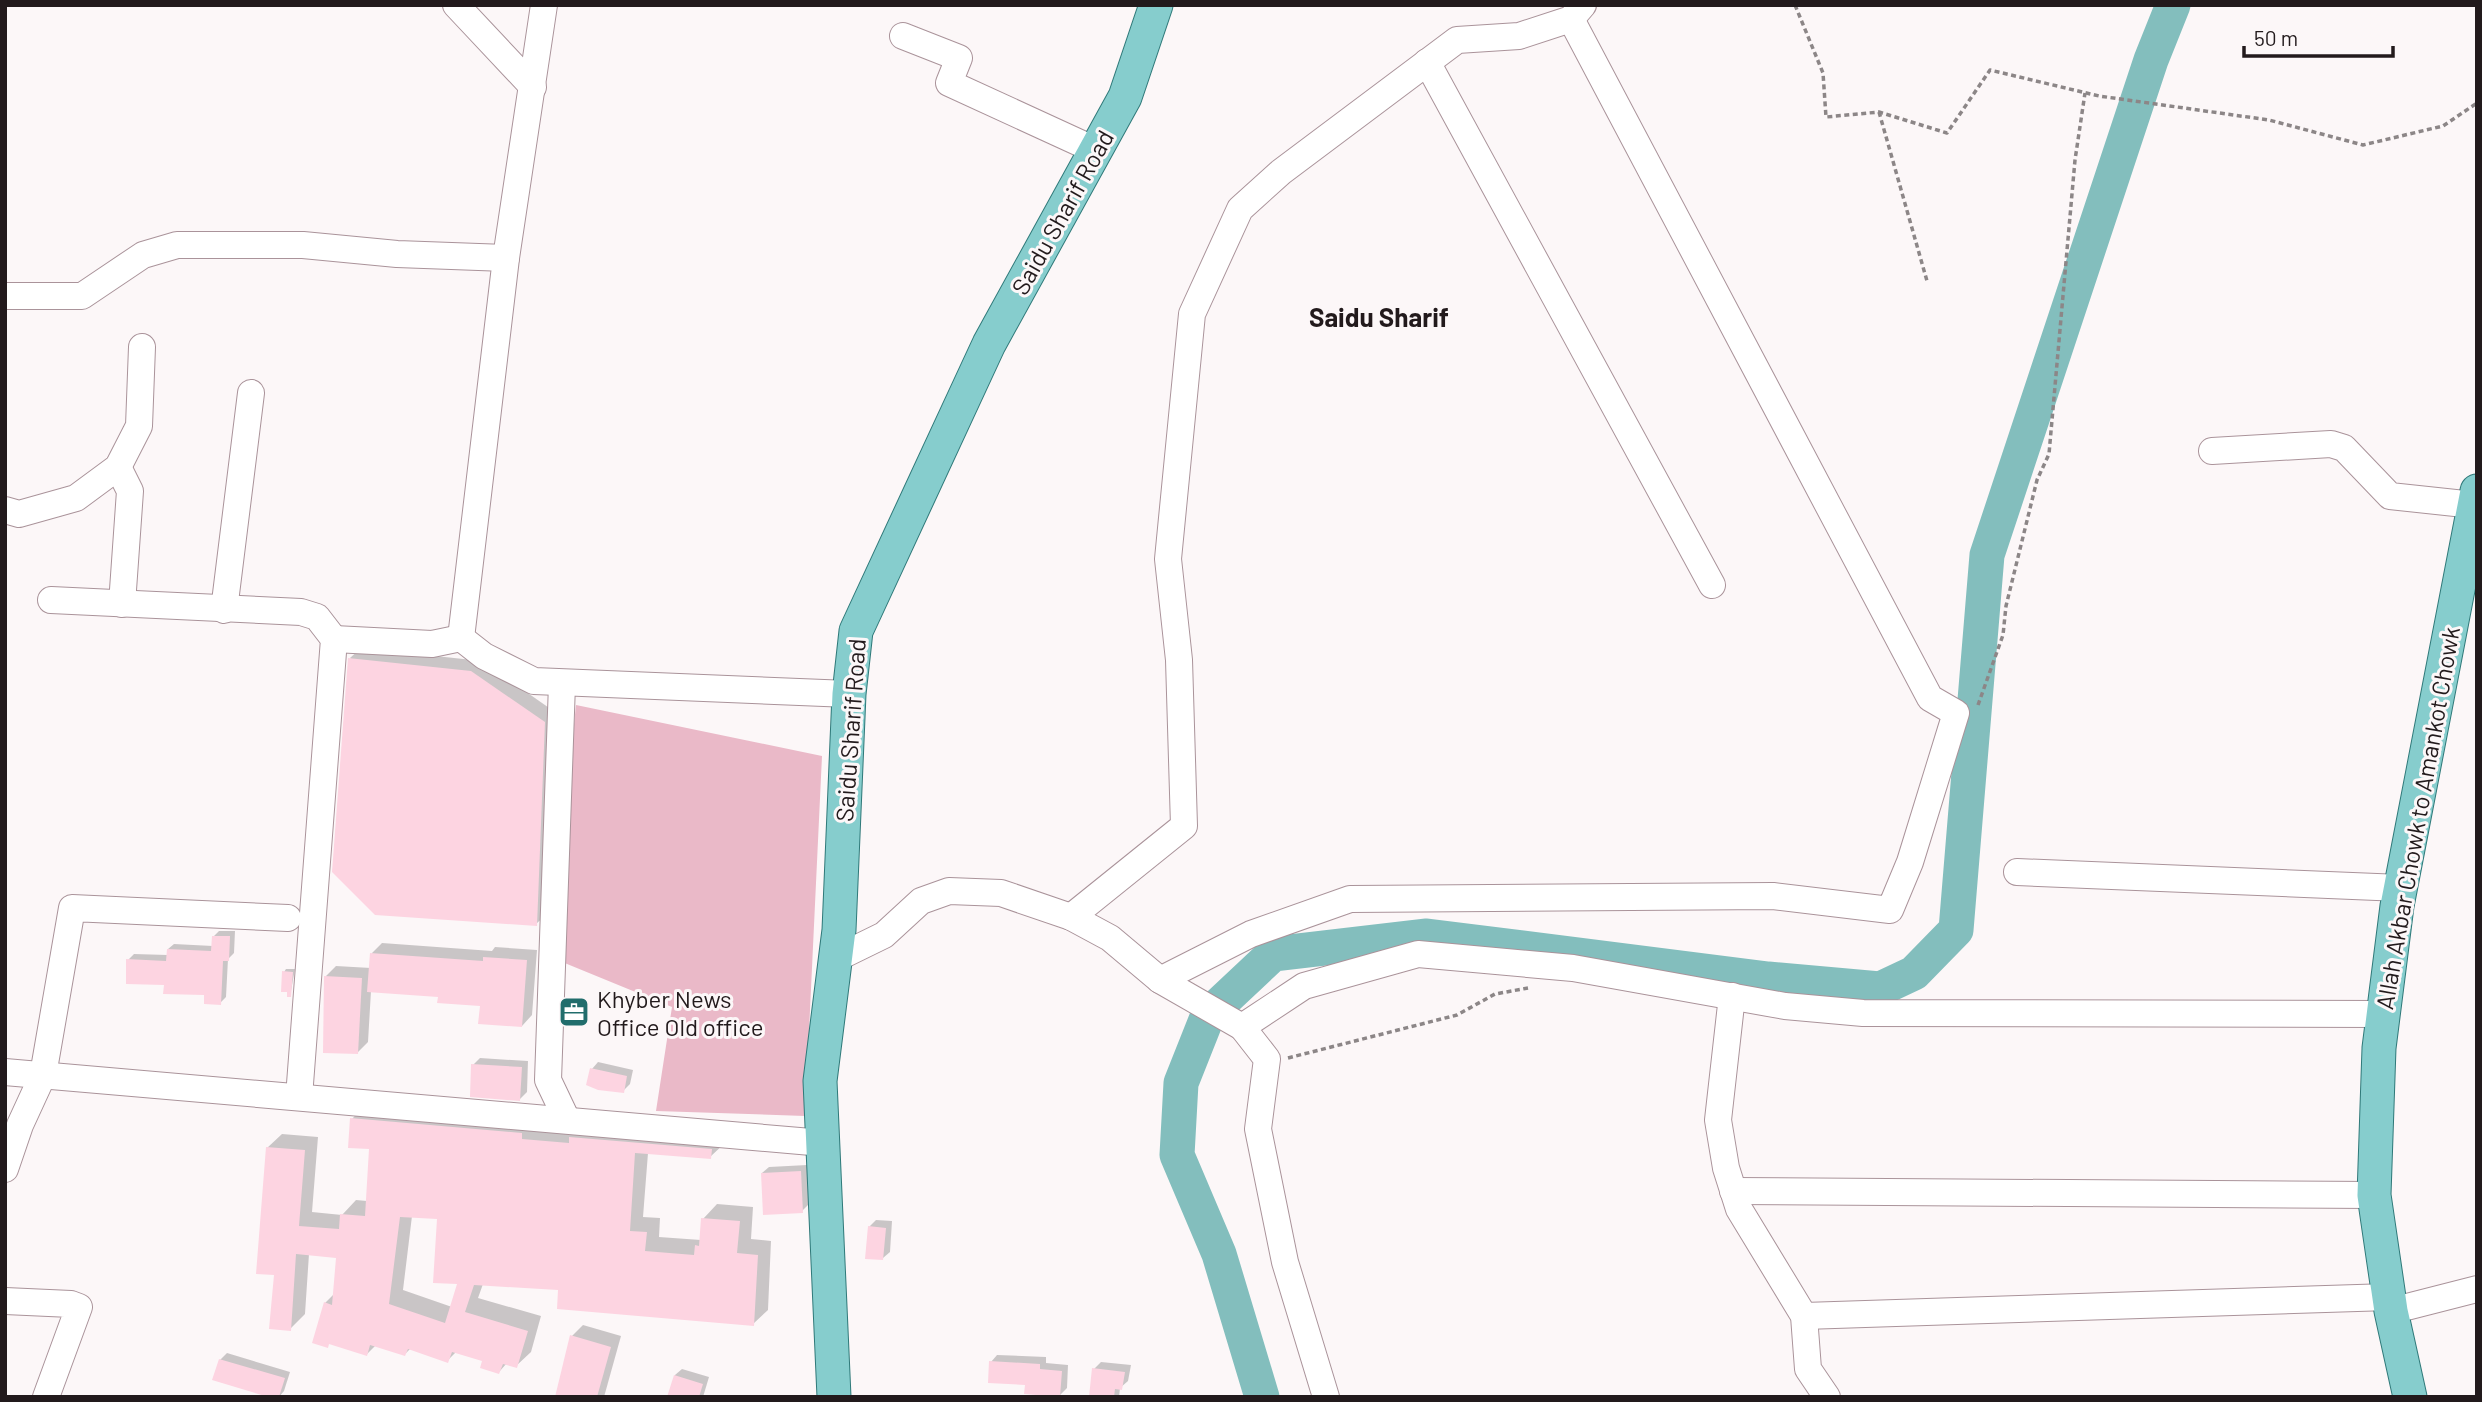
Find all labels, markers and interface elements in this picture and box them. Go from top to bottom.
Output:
scale bar [2244,14,2393,58]
text: 50 m [2254,25,2298,50]
street label: Saidu Sharif Road [1005,125,1119,299]
district label: Saidu Sharif [1309,301,1449,332]
street label: Allah Akbar Chowk to Amankot Chowk [2369,624,2465,1012]
street label: Saidu Sharif Road [829,637,871,823]
place label: Khyber News Office Old office [597,984,764,1041]
office icon: Khyber News Office Old office [557,995,591,1029]

